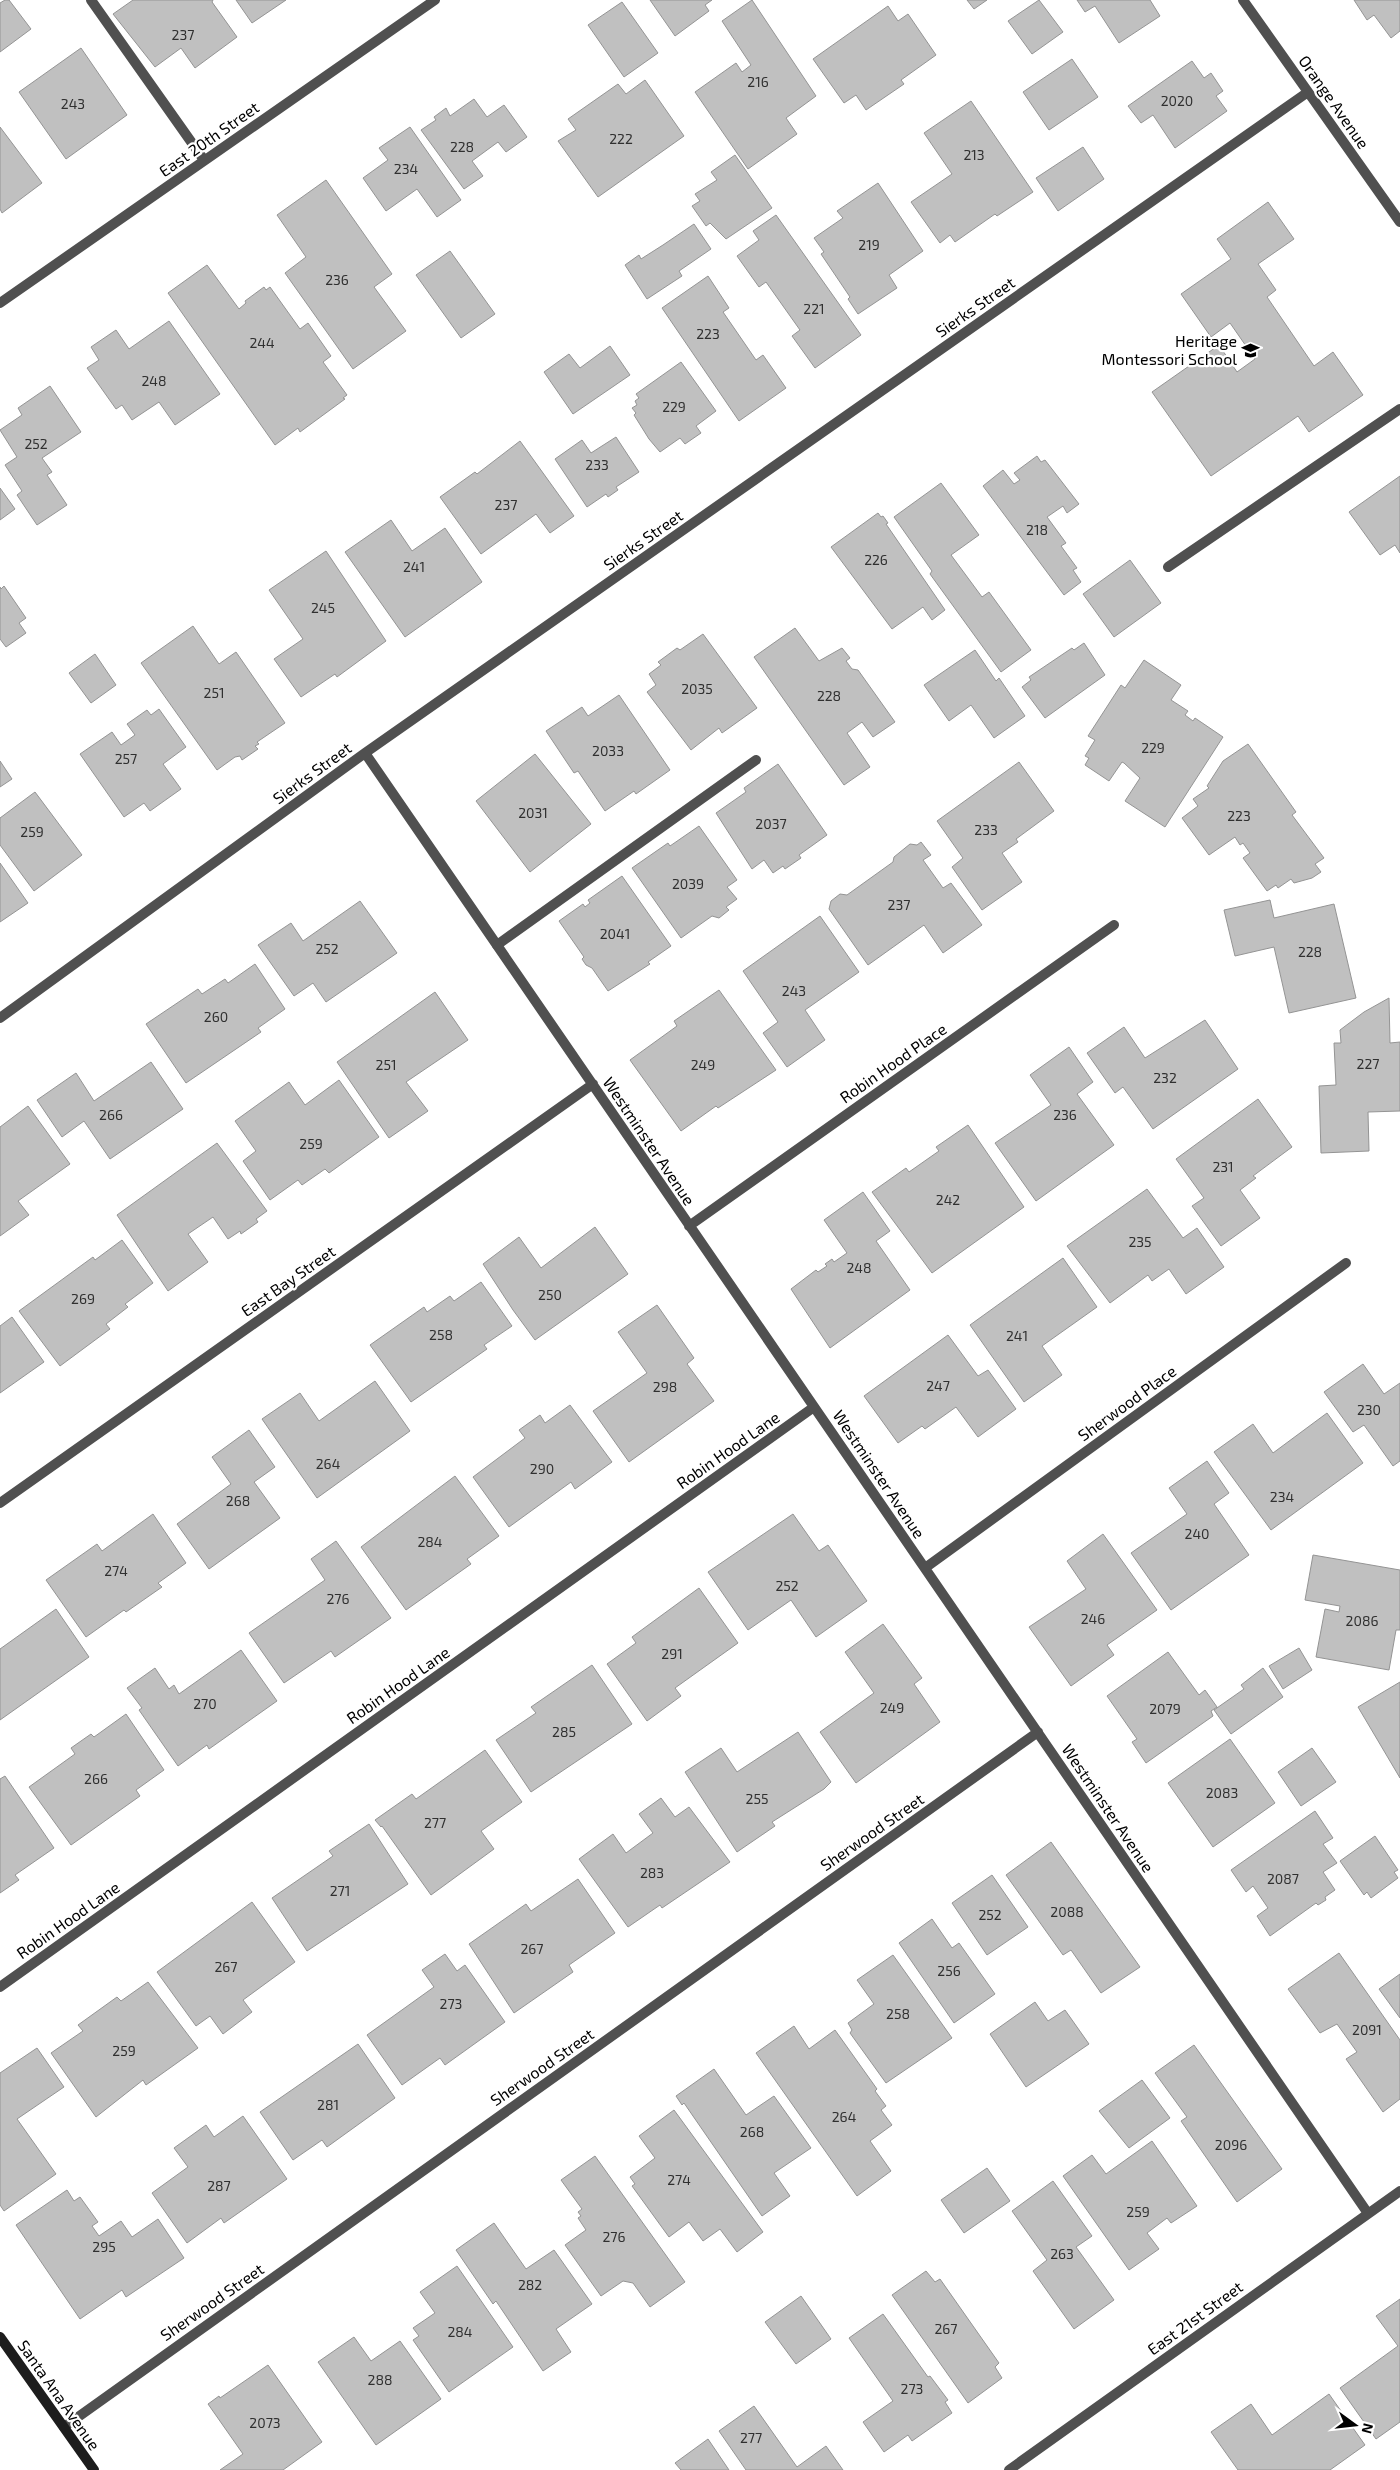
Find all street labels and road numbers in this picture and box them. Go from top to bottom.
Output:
street label: Orange Avenue [1295,51,1374,152]
street label: East 20th Street [155,97,262,180]
street label: Sierks Street [931,272,1018,341]
street label: Sierks Street [599,505,686,574]
street label: Sierks Street [269,738,355,807]
street label: Robin Hood Place [836,1019,950,1106]
street label: Westminster Avenue [599,1073,699,1208]
street label: East Bay Street [237,1241,338,1320]
street label: Sherwood Place [1074,1361,1179,1445]
street label: Westminster Avenue [829,1406,929,1541]
street label: Robin Hood Lane [673,1407,783,1492]
street label: Robin Hood Lane [343,1642,453,1727]
street label: Westminster Avenue [1058,1740,1158,1875]
street label: Sherwood Street [816,1789,927,1874]
street label: Robin Hood Lane [13,1877,123,1962]
street label: Sherwood Street [486,2024,597,2109]
street label: Sherwood Street [156,2259,267,2344]
street label: East 21st Street [1143,2277,1246,2359]
street label: Santa Ana Avenue [14,2336,104,2453]

